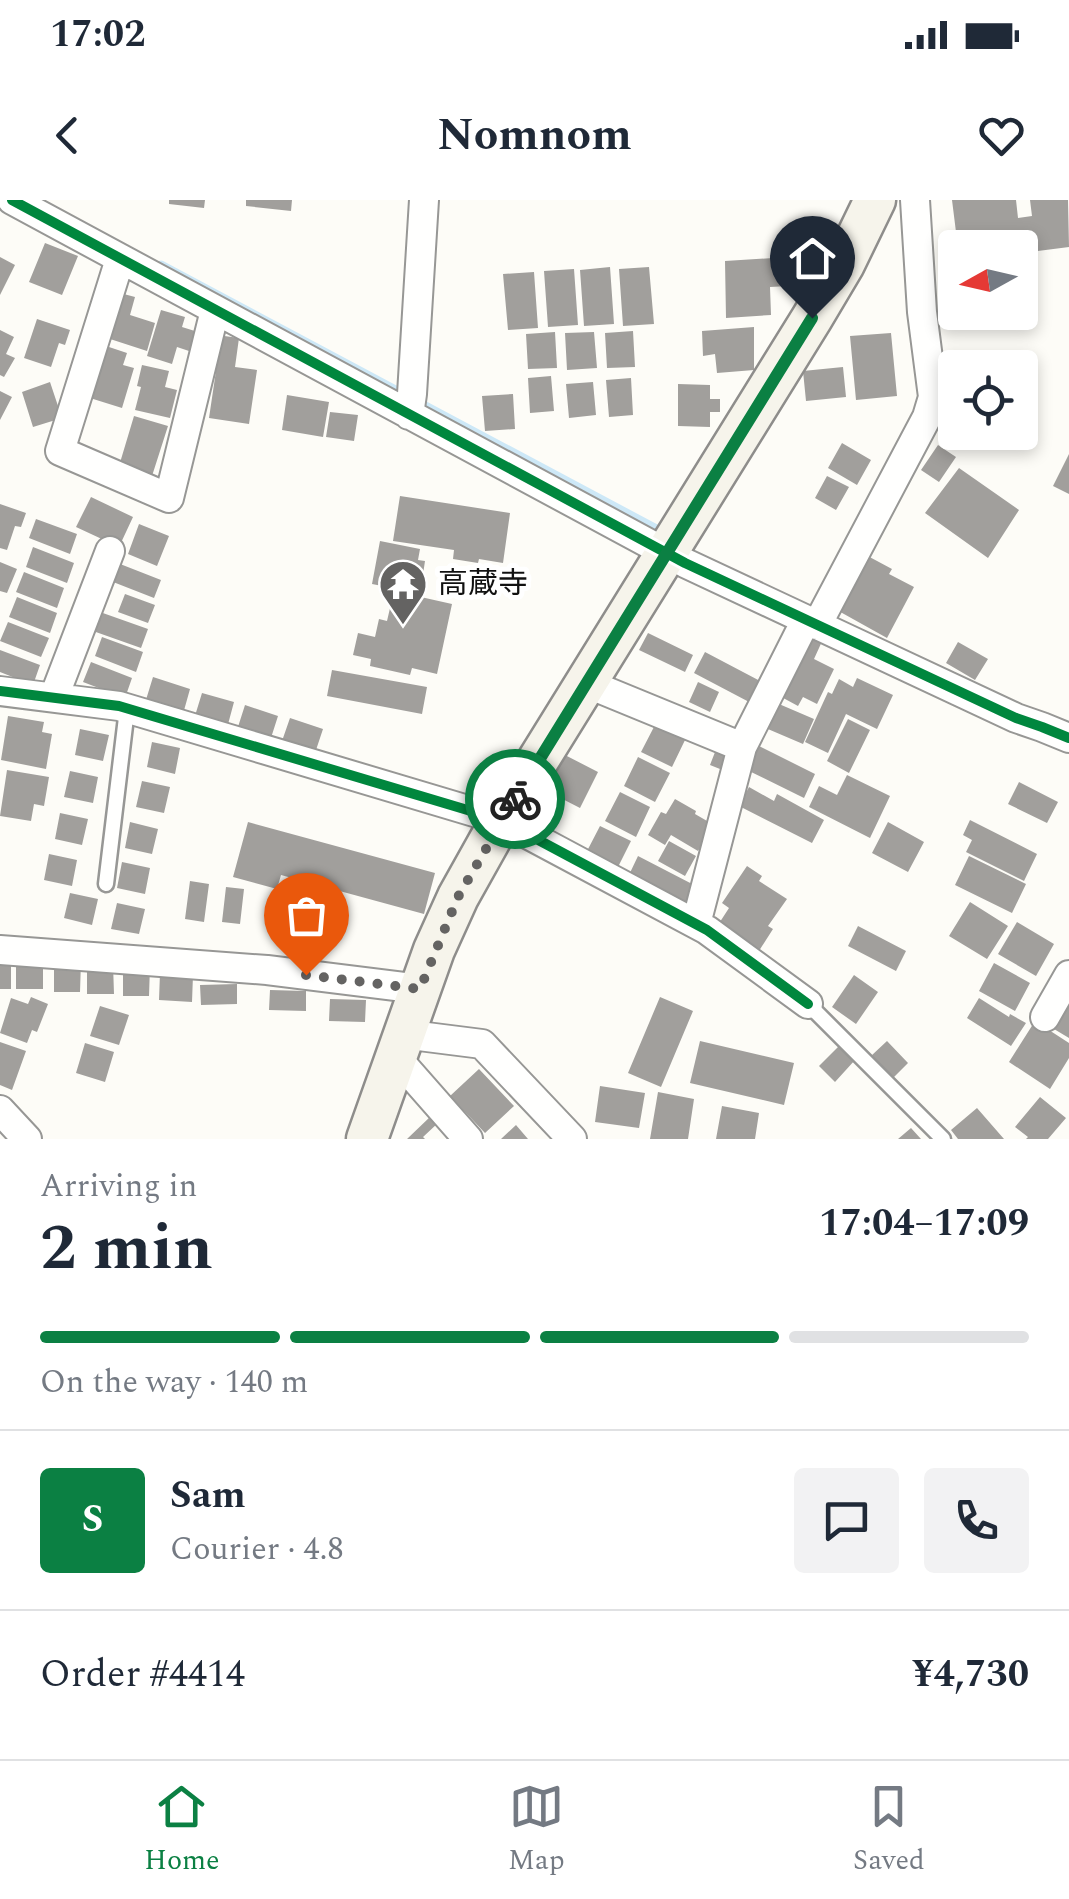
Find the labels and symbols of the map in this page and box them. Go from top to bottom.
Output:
pin [770,216,855,319]
north arrow [938,230,1038,330]
temple icon: 高蔵寺 [377,558,429,626]
place label: 高蔵寺 [438,561,528,607]
courier [465,749,565,849]
pin [264,873,349,976]

